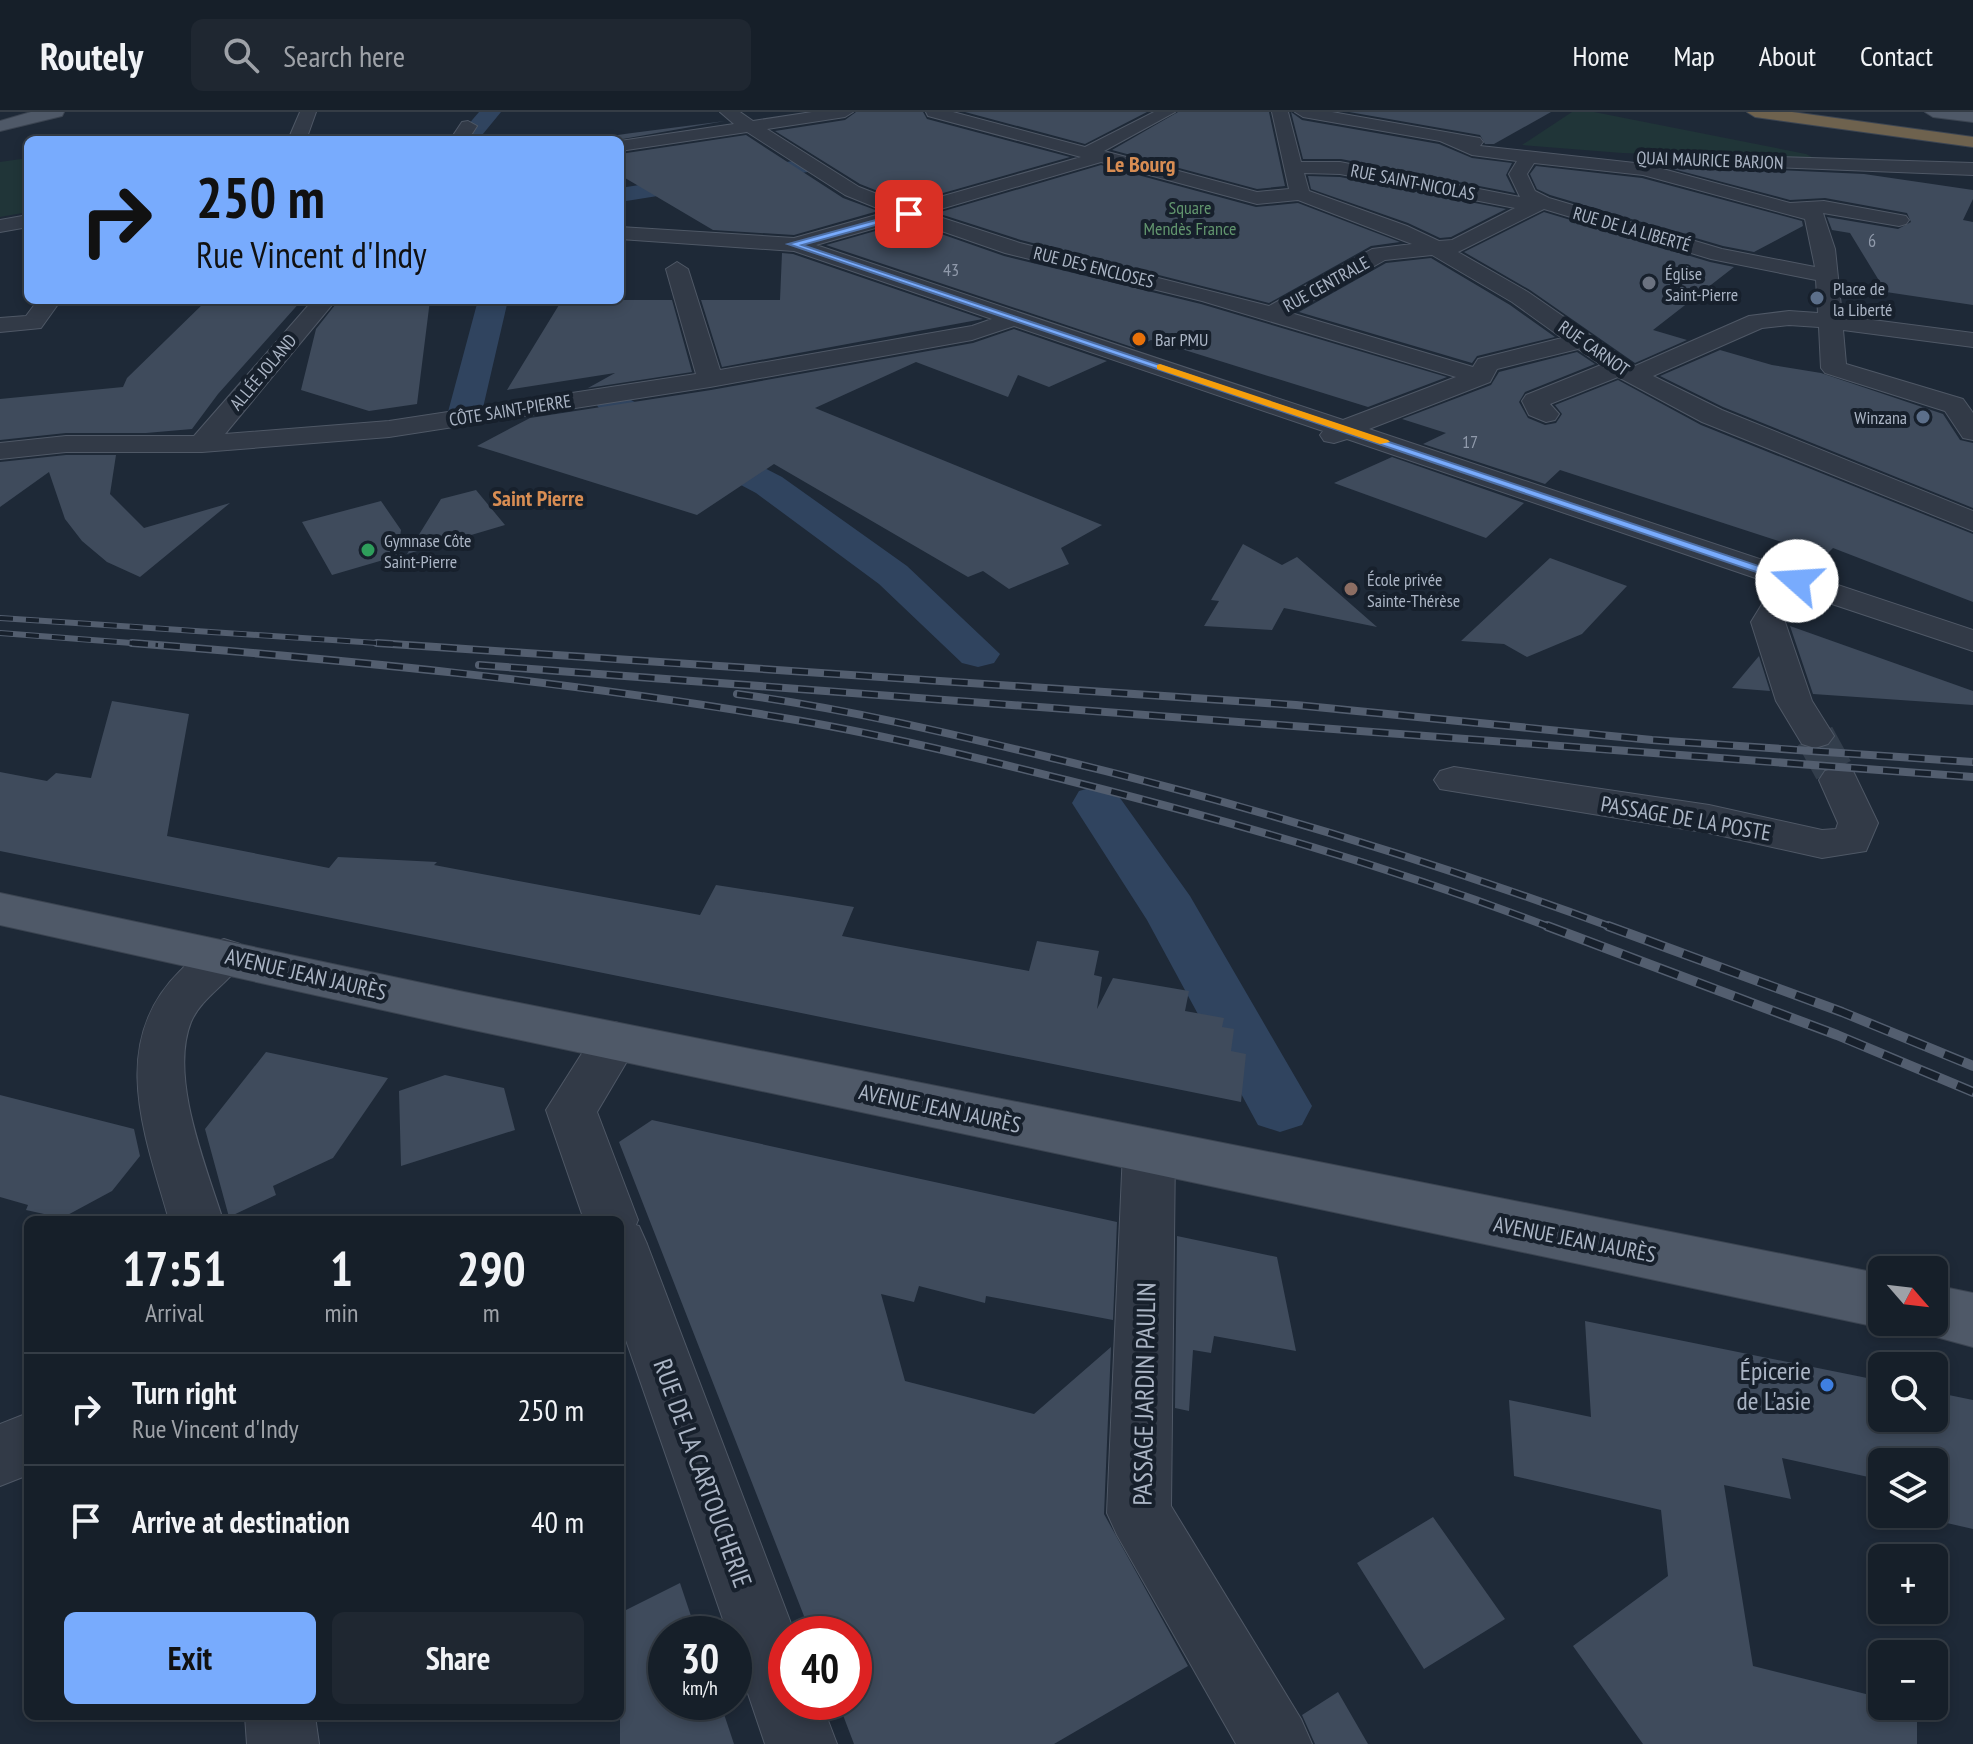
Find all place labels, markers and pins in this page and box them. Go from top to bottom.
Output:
pin [875,180,943,248]
place label: Église Saint-Pierre [1665,262,1738,306]
marker: Église Saint-Pierre [1640,274,1658,292]
place label: Place de la Liberté [1833,277,1892,321]
marker: Place de la Liberté [1808,289,1826,307]
place label: Bar PMU [1155,328,1208,351]
marker: Bar PMU [1130,330,1148,348]
place label: Winzana [1854,406,1907,429]
marker: Winzana [1914,408,1932,426]
place label: Gymnase Côte Saint-Pierre [384,529,472,573]
marker: Gymnase Côte Saint-Pierre [359,541,377,559]
place label: École privée Sainte-Thérèse [1367,568,1460,612]
marker: École privée Sainte-Thérèse [1342,580,1360,598]
place label: Épicerie de L'asie [1736,1354,1811,1417]
marker: Épicerie de L'asie [1818,1376,1836,1394]

